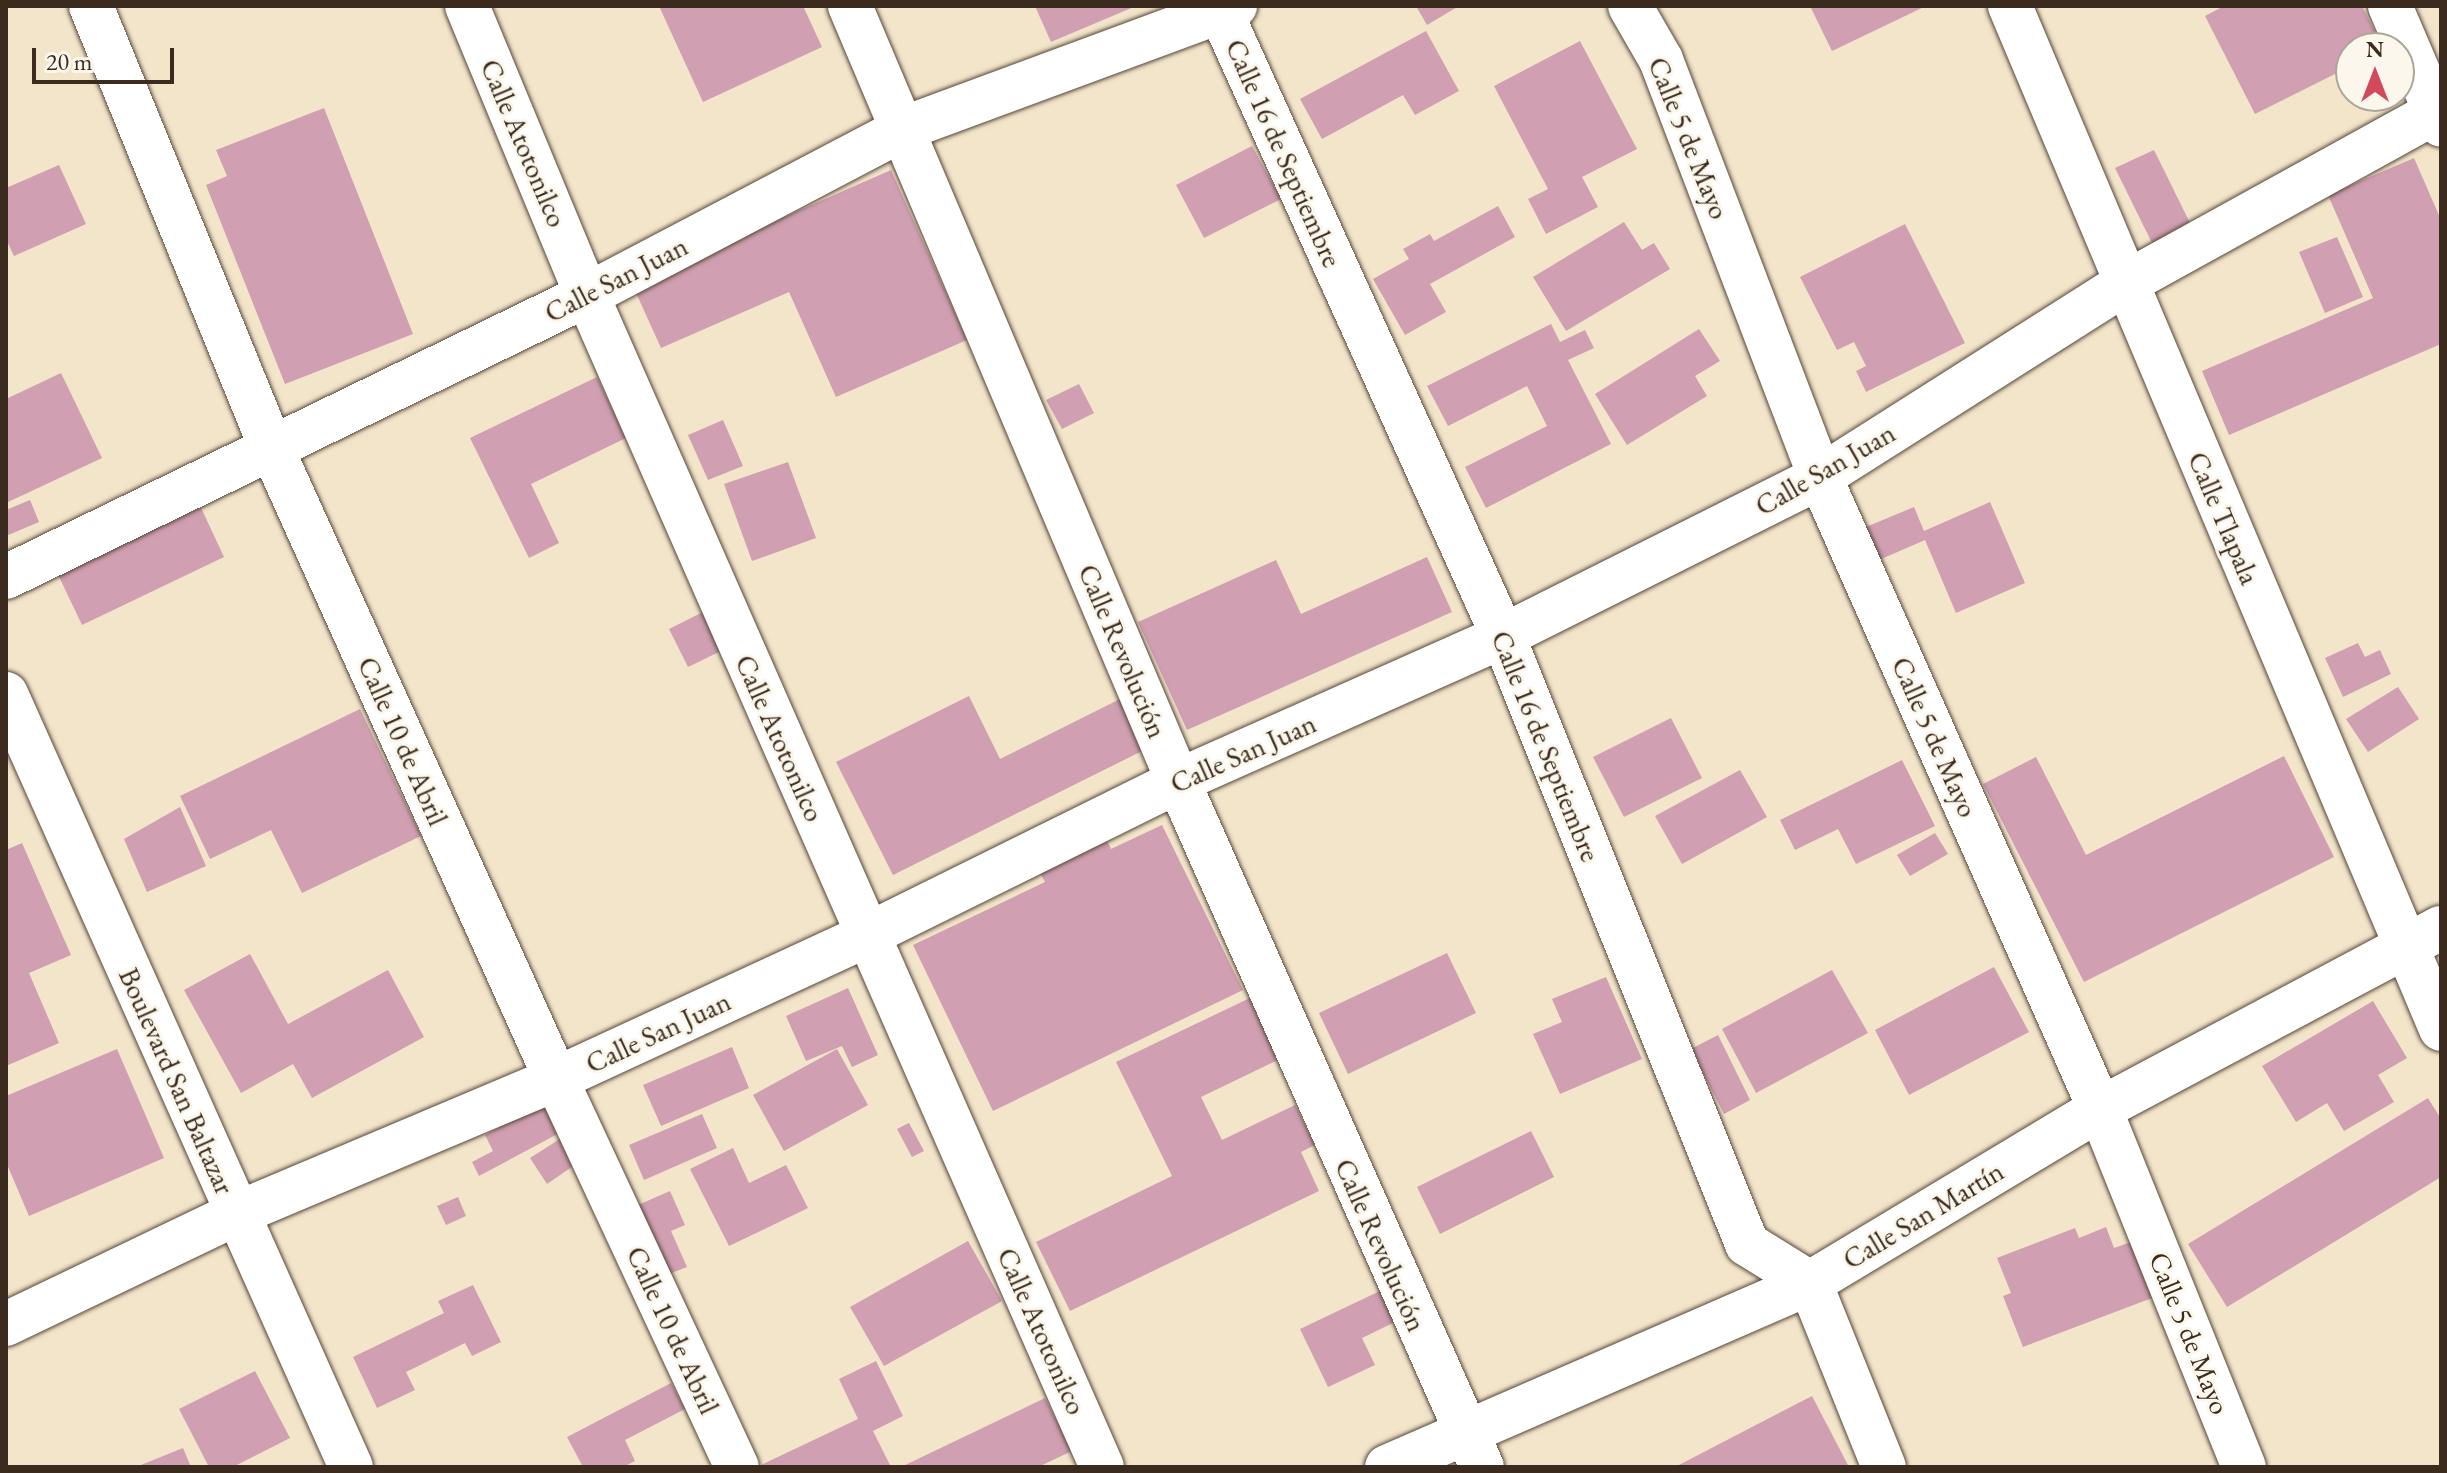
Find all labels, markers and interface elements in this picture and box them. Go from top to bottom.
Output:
scale bar [36,32,178,82]
north arrow [2335,32,2415,112]
street label: Calle 16 de Septiembre [1219,34,1349,272]
text: N [2366,35,2384,64]
text: 20 m [46,46,93,77]
street label: Calle 5 de Mayo [1641,52,1737,224]
street label: Calle Atotonilco [474,54,574,232]
street label: Calle San Juan [539,229,693,329]
street label: Calle San Juan [1749,415,1901,523]
street label: Calle Tlapala [2181,447,2267,589]
street label: Calle Revolución [1071,559,1175,743]
street label: Calle 16 de Septiembre [1484,626,1608,866]
street label: Calle Atotonilco [728,650,832,826]
street label: Calle 10 de Abril [351,652,455,830]
street label: Calle 5 de Mayo [1885,652,1985,822]
street label: Calle San Juan [1165,706,1321,800]
street label: Boulevard San Baltazar [112,963,242,1199]
street label: Calle San Juan [580,984,736,1080]
street label: Calle Revolución [1328,1154,1434,1336]
street label: Calle San Martín [1837,1154,2009,1276]
street label: Calle 10 de Abril [620,1241,726,1419]
street label: Calle Atotonilco [990,1243,1094,1419]
street label: Calle 5 de Mayo [2142,1247,2238,1419]

